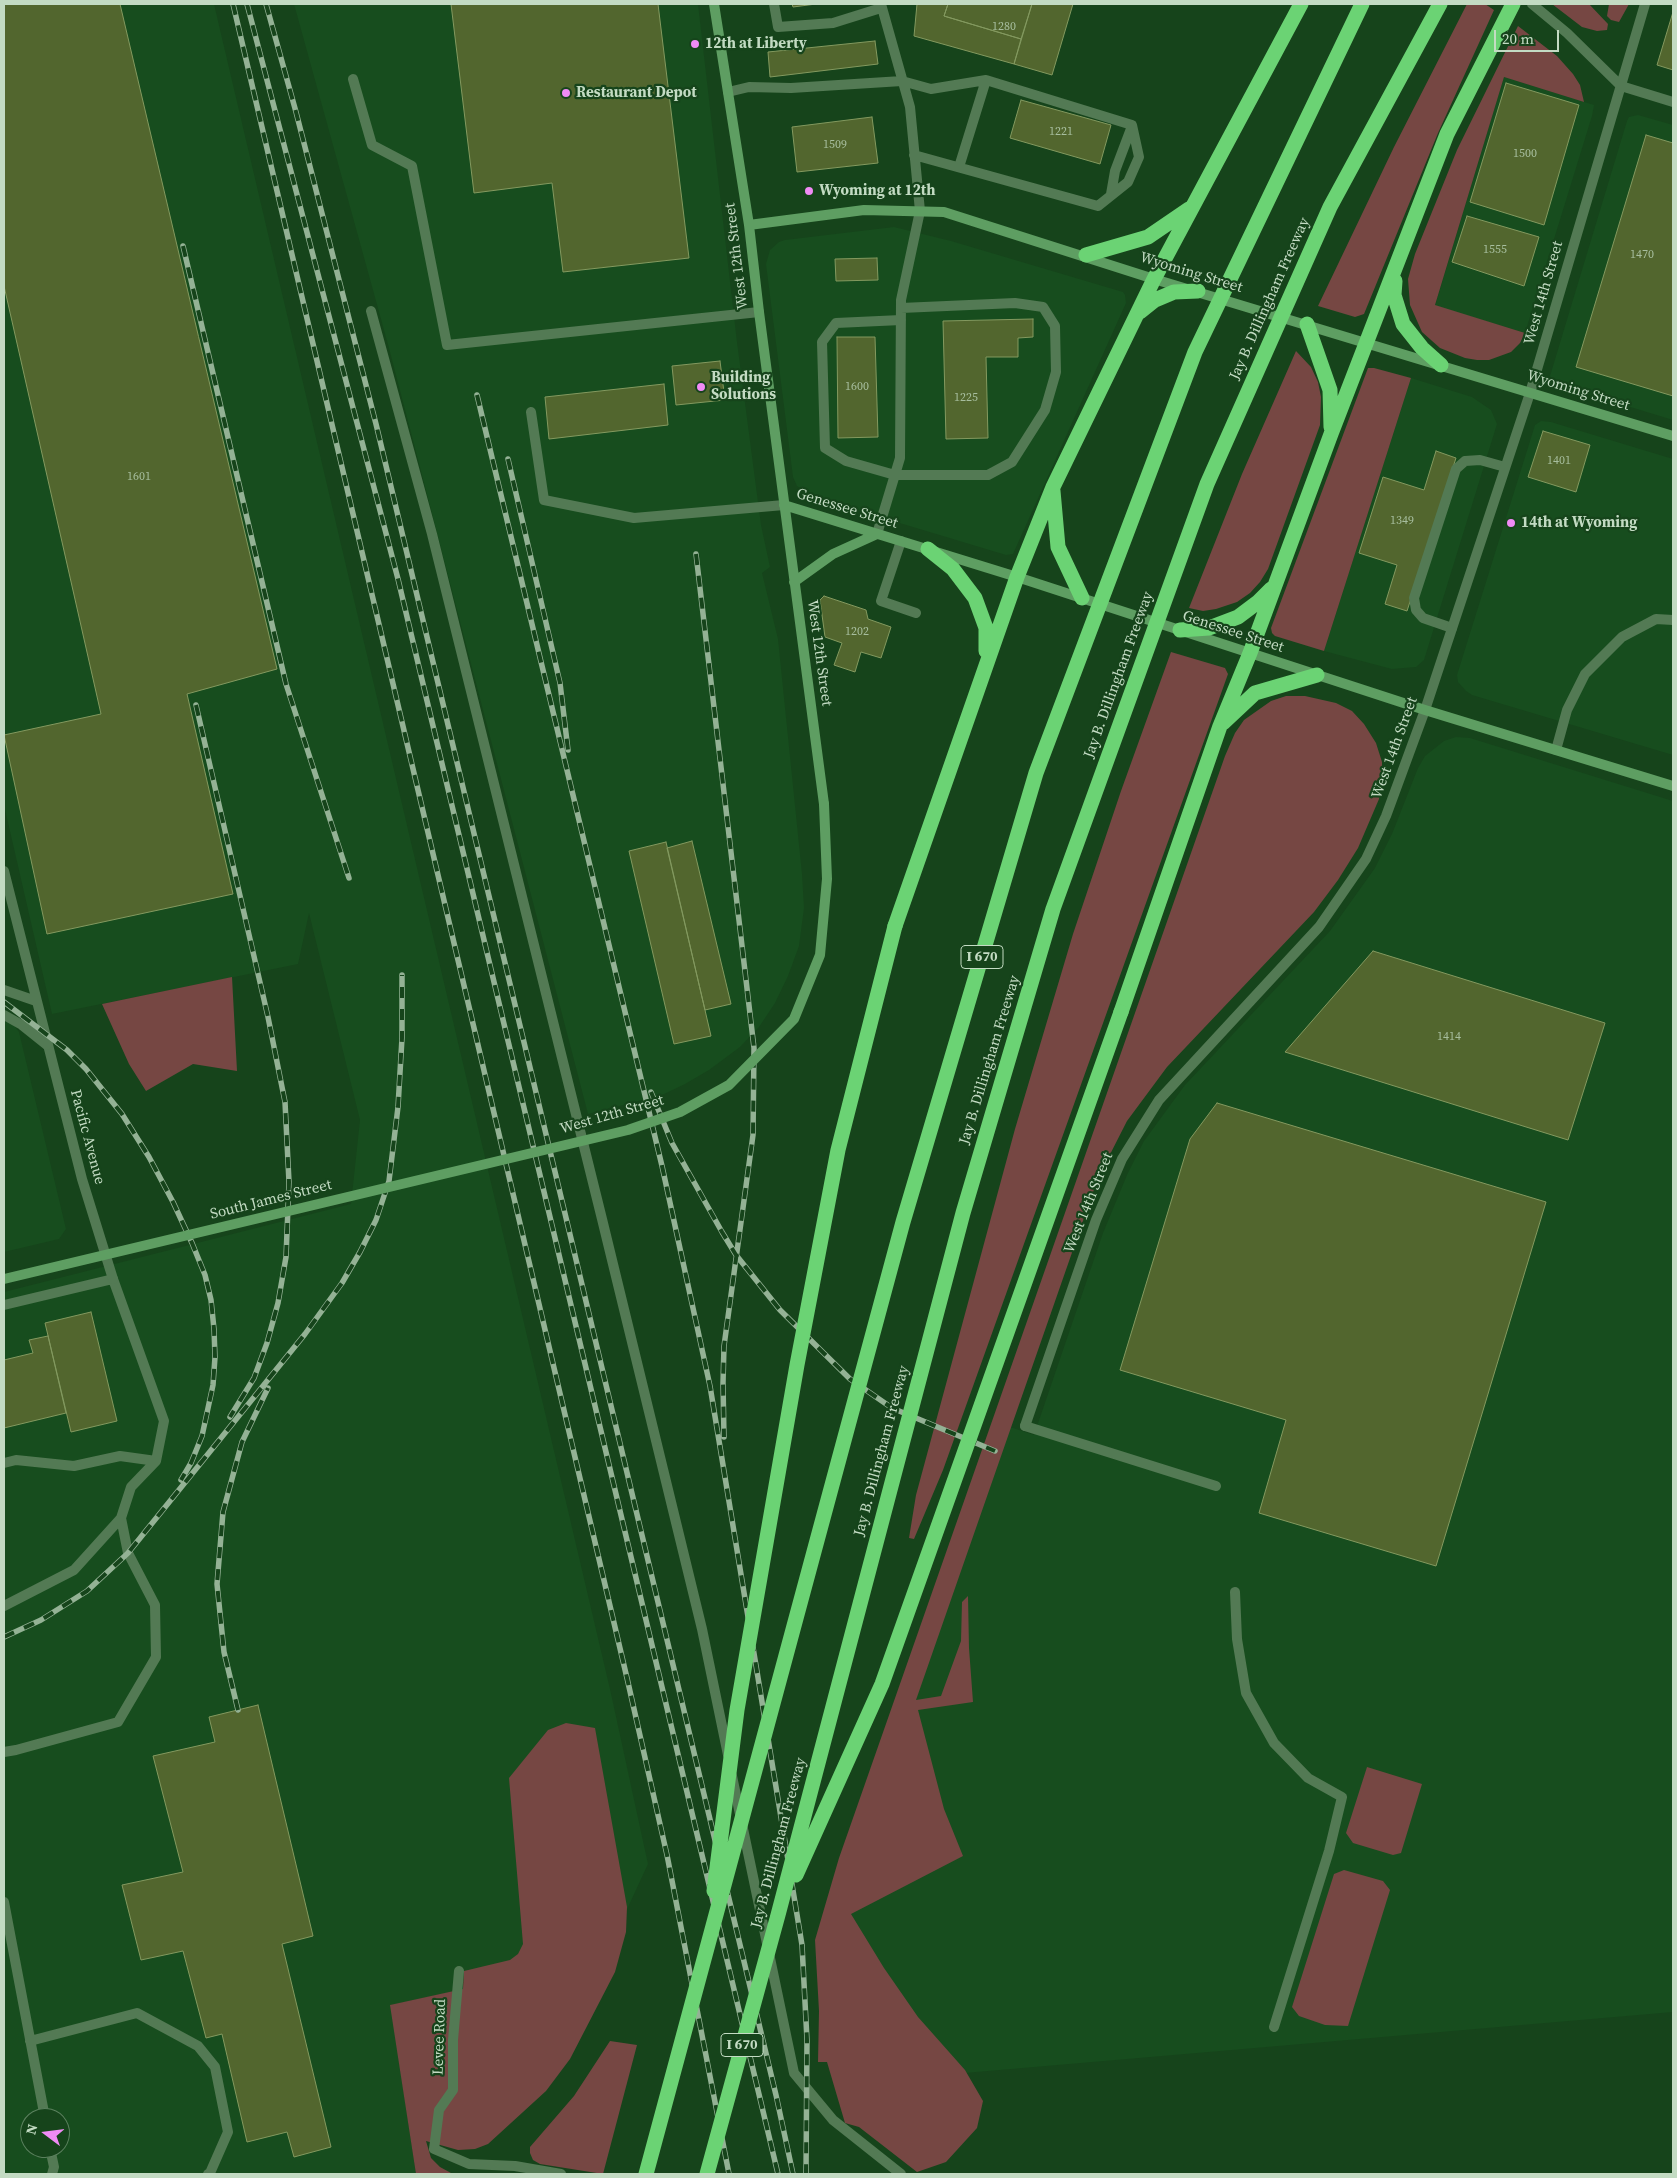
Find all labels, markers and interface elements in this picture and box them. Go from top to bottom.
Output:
house number: 1280 [992,20,1016,34]
scale bar [1497,20,1562,52]
text: 20 m [1502,28,1534,49]
place label: 12th at Liberty [705,35,807,53]
marker: 12th at Liberty [689,38,701,50]
place label: Restaurant Depot [576,84,697,102]
marker: Restaurant Depot [560,87,572,99]
house number: 1221 [1049,125,1073,139]
house number: 1509 [823,138,847,152]
house number: 1500 [1513,147,1537,161]
place label: Wyoming at 12th [819,182,935,200]
marker: Wyoming at 12th [803,185,815,197]
street label: West 12th Street [722,202,752,310]
street label: Jay B. Dillingham Freeway [1226,215,1314,383]
street label: West 14th Street [1521,239,1567,347]
house number: 1555 [1483,243,1507,257]
house number: 1470 [1630,248,1654,262]
street label: Wyoming Street [1137,249,1245,297]
street label: Wyoming Street [1524,367,1632,415]
place label: Building Solutions [711,369,776,404]
house number: 1600 [845,380,869,394]
marker: Building Solutions [695,381,707,393]
house number: 1225 [954,391,978,405]
house number: 1401 [1547,454,1571,468]
house number: 1601 [127,470,151,484]
street label: Genessee Street [794,485,900,533]
house number: 1349 [1390,514,1414,528]
place label: 14th at Wyoming [1521,514,1637,532]
marker: 14th at Wyoming [1505,517,1517,529]
street label: Jay B. Dillingham Freeway [1080,589,1158,761]
street label: West 12th Street [803,599,835,707]
street label: Genessee Street [1180,607,1286,657]
house number: 1202 [845,625,869,639]
street label: West 14th Street [1368,695,1422,801]
road number: I 670 [961,946,1003,969]
street label: Jay B. Dillingham Freeway [956,973,1024,1147]
house number: 1414 [1437,1030,1461,1044]
street label: Pacific Avenue [66,1088,108,1186]
street label: West 12th Street [558,1092,666,1138]
street label: West 14th Street [1061,1150,1117,1256]
street label: South James Street [208,1176,334,1224]
street label: Jay B. Dillingham Freeway [851,1364,913,1538]
street label: Jay B. Dillingham Freeway [748,1756,810,1930]
street label: Levee Road [430,1998,450,2076]
road number: I 670 [721,2034,763,2056]
north arrow [20,2108,70,2158]
text: N [20,2122,42,2137]

